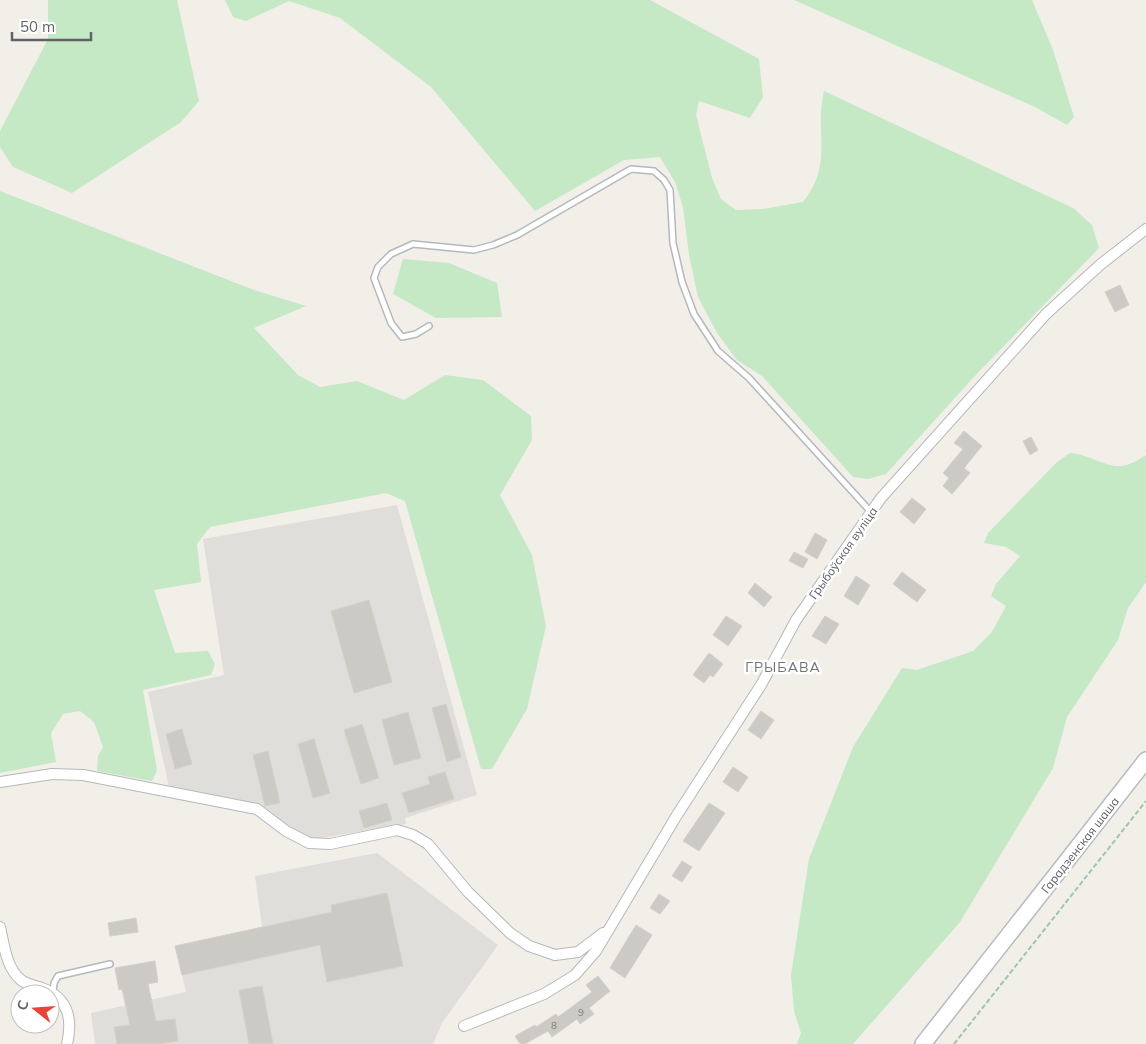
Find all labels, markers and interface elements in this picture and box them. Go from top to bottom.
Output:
scale bar [12,10,91,42]
text: 50 m [20,17,55,36]
street label: Грыбоўская вуліца [806,504,880,602]
district label: ГРЫБАВА [745,658,821,676]
street label: Гарадзенская шаша [1038,794,1122,896]
north arrow [10,984,60,1034]
text: С [13,998,33,1012]
house number: 9 [578,1006,584,1019]
house number: 8 [551,1019,557,1032]

